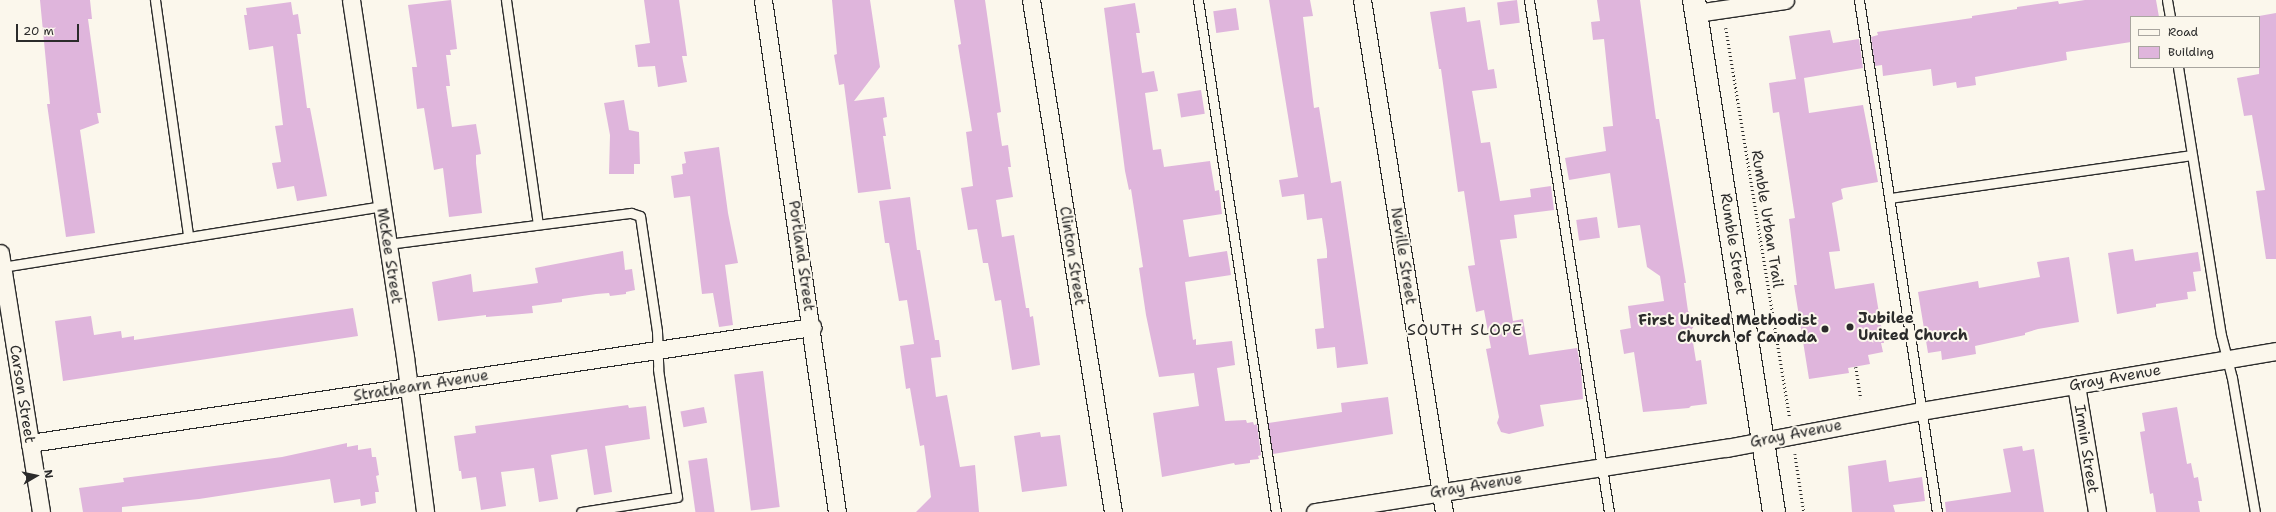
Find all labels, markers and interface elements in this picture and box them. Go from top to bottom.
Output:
scale bar [18,16,81,42]
legend [2130,16,2260,68]
text: 20 m [23,23,54,39]
text: Road [2168,24,2198,40]
text: Building [2168,44,2214,60]
street label: Rumble Urban Trail [1747,149,1787,289]
street label: Rumble Street [1716,192,1750,296]
street label: Portland Street [784,199,818,313]
street label: Clinton Street [1055,205,1089,307]
street label: Neville Street [1386,206,1420,306]
street label: McKee Street [373,207,405,305]
place label: Jubilee United Church [1858,309,1968,344]
place label: First United Methodist Church of Canada [1638,311,1817,346]
district label: SOUTH SLOPE [1407,320,1523,340]
marker: Jubilee United Church [1845,322,1855,332]
marker: First United Methodist Church of Canada [1820,324,1830,334]
street label: Carson Street [5,344,39,444]
street label: Gray Avenue [2068,361,2162,395]
street label: Strathearn Avenue [352,366,490,406]
street label: Irmin Street [2070,403,2102,495]
street label: Gray Avenue [1749,416,1843,452]
north arrow [16,456,56,496]
text: N [40,469,56,480]
street label: Gray Avenue [1429,470,1523,502]

